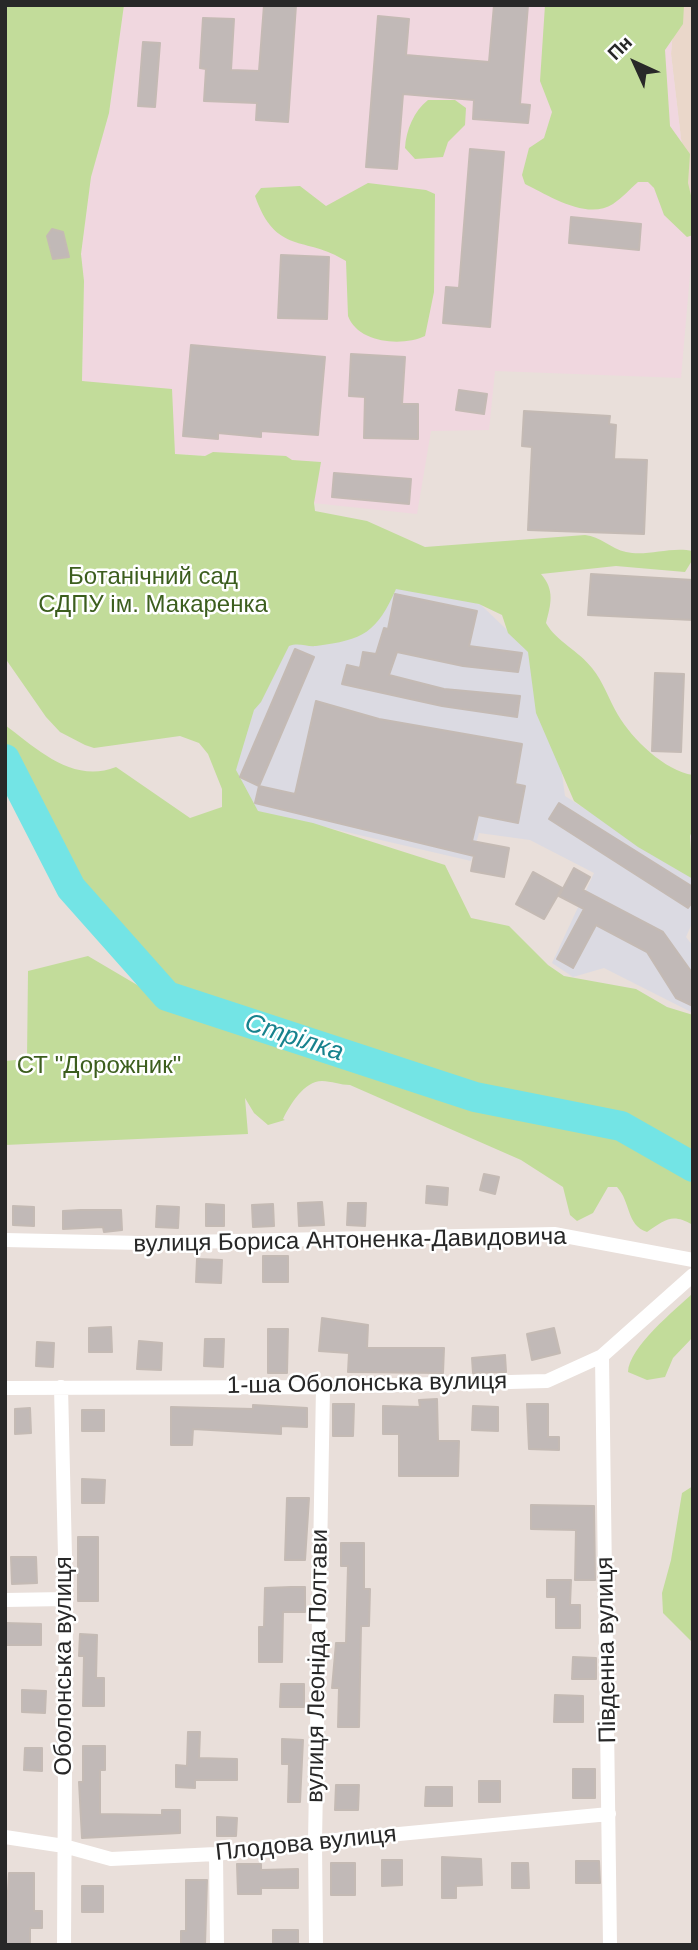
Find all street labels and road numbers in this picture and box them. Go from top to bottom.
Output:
street label: вулиця Бориса Антоненка-Давидовича [133,1223,567,1259]
street label: 1-ша Оболонська вулиця [227,1367,507,1401]
street label: вулиця Леоніда Полтави [301,1529,335,1803]
street label: Оболонська вулиця [50,1556,78,1776]
street label: Південна вулиця [591,1556,623,1744]
street label: Плодова вулиця [214,1820,398,1868]

